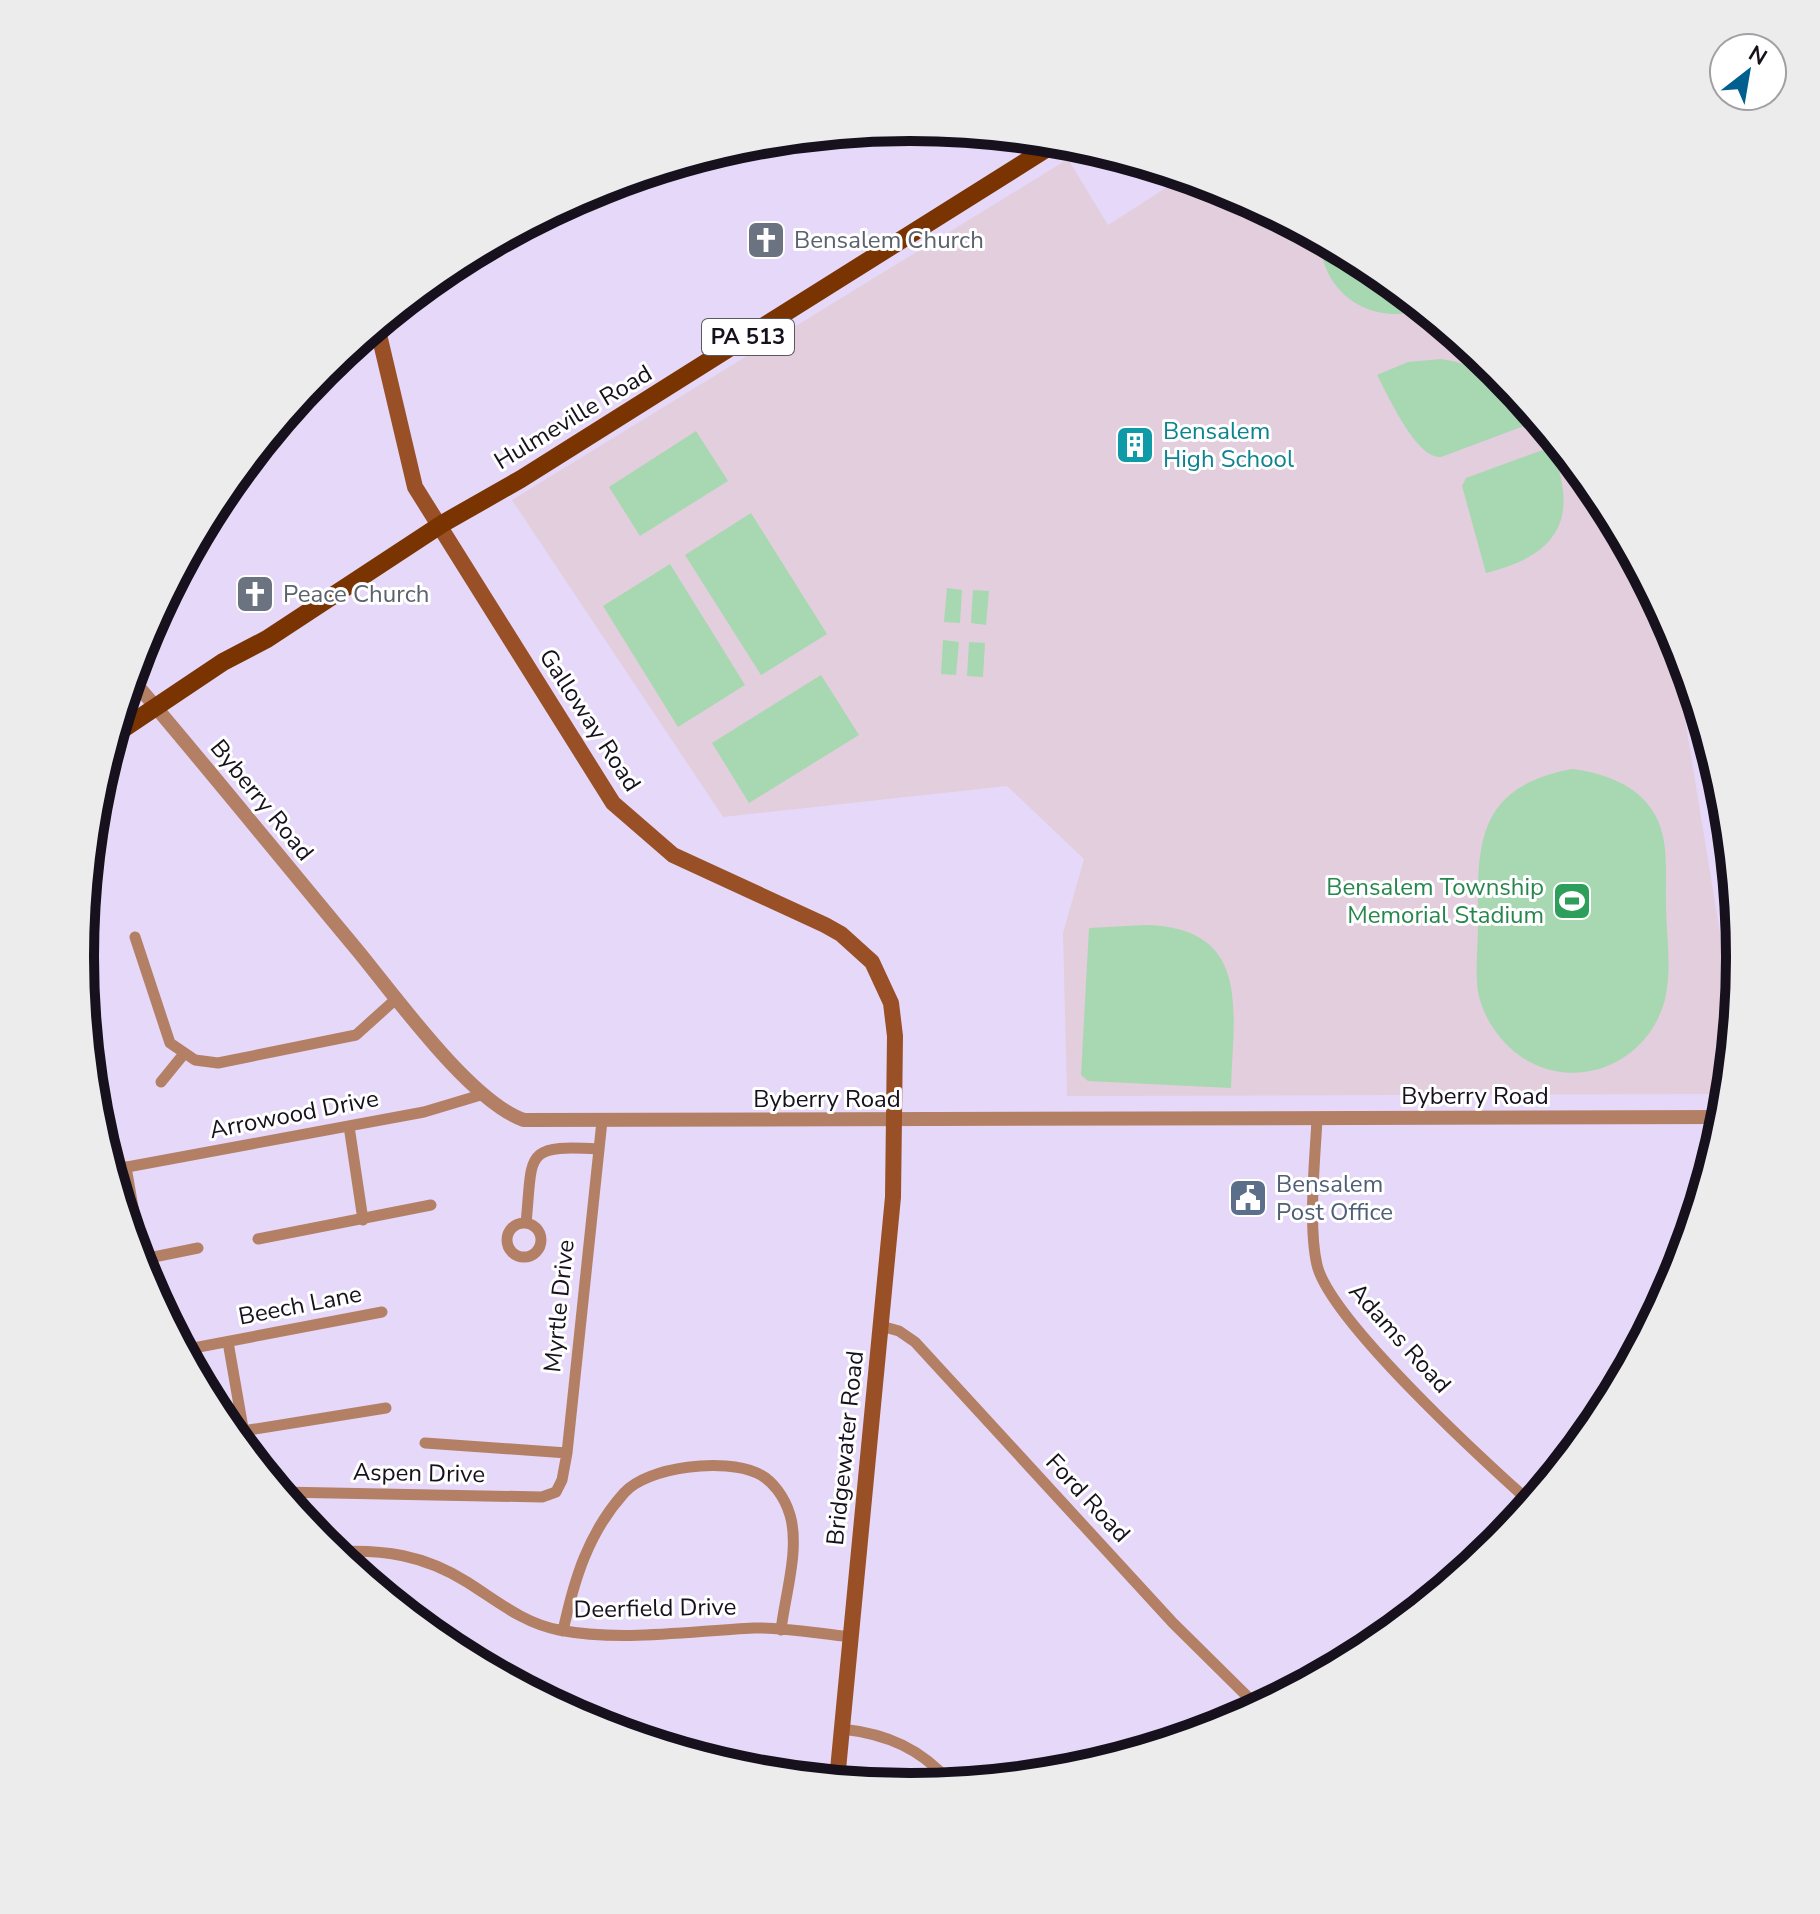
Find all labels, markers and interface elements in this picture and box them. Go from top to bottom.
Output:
north arrow [1708,32,1788,112]
text: N [1743,39,1773,73]
church icon: Bensalem Church [745,219,787,261]
place label: Bensalem Church [794,224,984,256]
road number: PA 513 [702,319,794,355]
street label: Hulmeville Road [488,357,658,477]
place label: Bensalem High School [1163,415,1294,475]
building icon: Bensalem High School [1114,424,1156,466]
church icon: Peace Church [234,573,276,615]
place label: Peace Church [283,578,429,610]
street label: Galloway Road [532,642,648,798]
street label: Byberry Road [203,733,321,867]
place label: Bensalem Township Memorial Stadium [1326,871,1544,931]
sports icon: Bensalem Township Memorial Stadium [1551,880,1593,922]
street label: Byberry Road [1401,1080,1549,1112]
street label: Arrowood Drive [207,1082,381,1146]
street label: Byberry Road [753,1083,901,1115]
place label: Bensalem Post Office [1276,1168,1393,1228]
public building icon: Bensalem Post Office [1227,1177,1269,1219]
street label: Myrtle Drive [536,1238,582,1374]
street label: Adams Road [1342,1276,1458,1400]
street label: Beech Lane [236,1277,364,1333]
street label: Bridgewater Road [819,1349,871,1547]
street label: Ford Road [1039,1447,1137,1549]
street label: Aspen Drive [353,1456,485,1490]
street label: Deerfield Drive [573,1591,737,1625]

